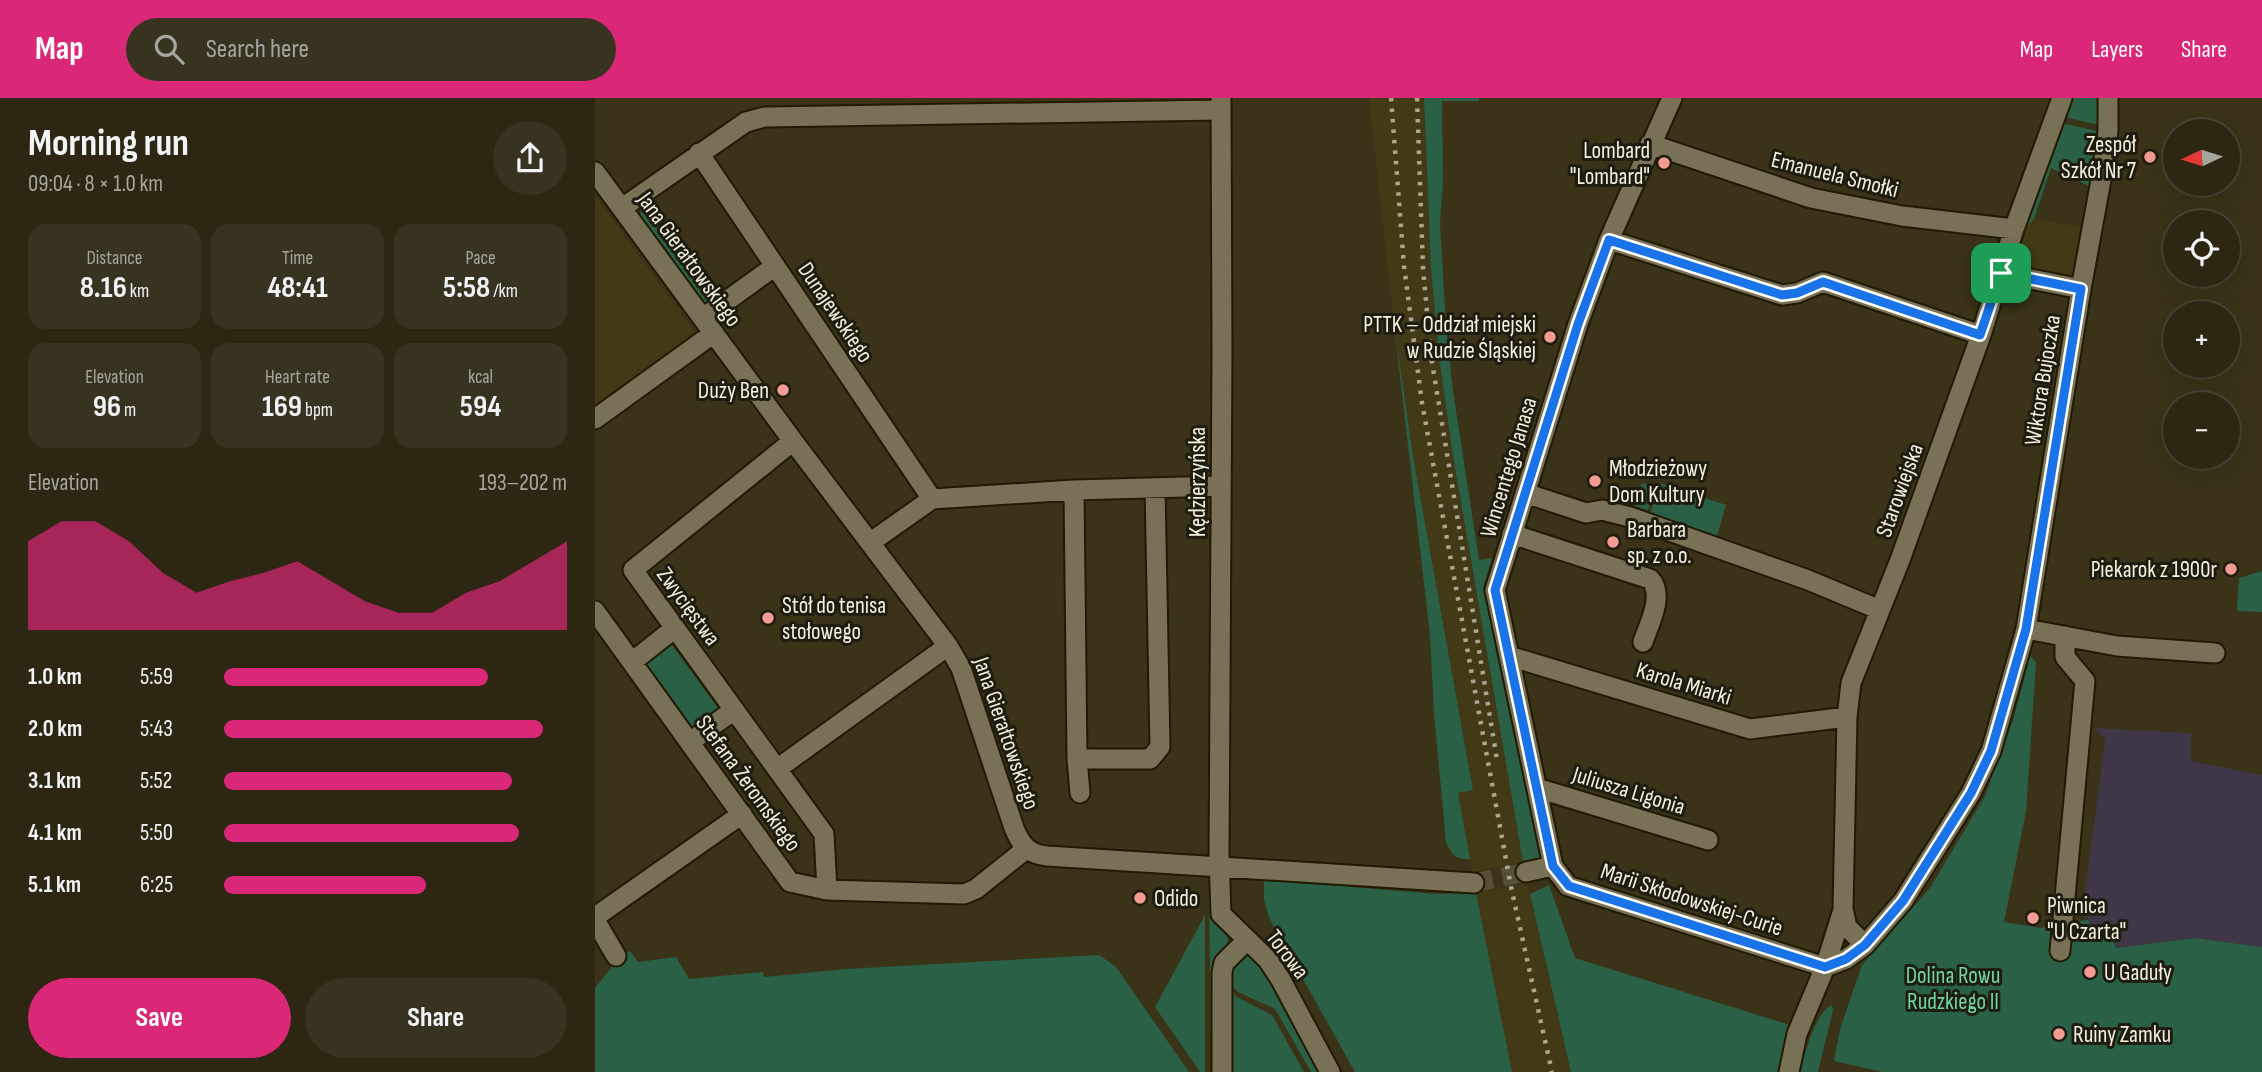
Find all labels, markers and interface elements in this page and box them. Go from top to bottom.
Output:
search box [126,18,616,81]
text: Map [35,29,84,69]
icon: search [150,30,188,68]
text: Search here [206,34,309,65]
text: Map [2020,35,2053,64]
text: Layers [2091,35,2143,64]
text: Share [2181,35,2227,64]
north arrow [2163,119,2240,196]
map controls [2163,119,2240,469]
text: Morning run [28,121,189,166]
button: share [493,121,567,195]
place label: Zespół Szkół Nr 7 [2061,131,2137,185]
place label: Lombard "Lombard" [1570,137,1650,191]
street label: Emanuela Smołki [1768,146,1901,204]
marker: Zespół Szkół Nr 7 [2142,149,2158,165]
marker: Lombard "Lombard" [1656,155,1672,171]
text: 09:04 · 8 × 1.0 km [28,170,163,198]
street label: Jana Gierałtowskiego [630,186,747,332]
button: locate [2163,210,2240,287]
pin [1971,243,2031,303]
text: Distance [86,247,143,270]
text: Time [282,247,313,270]
text: Pace [465,247,496,270]
icon: arrive [1982,254,2020,292]
street label: Dunajewskiego [791,257,879,368]
text: 8.16 [80,270,127,306]
text: 48:41 [267,270,328,306]
text: 5:58 [443,270,490,306]
text: km [127,280,149,303]
text: /km [490,280,518,303]
button: + [2163,301,2240,378]
place label: PTTK – Oddział miejski w Rudzie Śląskiej [1363,311,1536,365]
street label: Wiktora Bujoczka [2019,313,2067,447]
marker: PTTK – Oddział miejski w Rudzie Śląskiej [1542,329,1558,345]
text: Elevation [85,366,144,389]
text: Heart rate [265,366,330,389]
text: kcal [468,366,493,389]
place label: Duży Ben [698,377,769,405]
marker: Duży Ben [775,382,791,398]
text: 96 [93,389,121,425]
text: 169 [262,389,302,425]
text: 594 [460,389,501,425]
button: − [2163,392,2240,469]
street label: Wincentego Janasa [1474,394,1544,541]
text: m [121,399,136,422]
text: bpm [302,399,333,422]
street label: Kędzierzyńska [1184,427,1212,537]
street label: Starowiejska [1870,440,1930,541]
place label: Młodzieżowy Dom Kultury [1609,455,1707,509]
text: Elevation [28,469,99,497]
text: 193–202 m [479,469,567,497]
marker: Młodzieżowy Dom Kultury [1587,473,1603,489]
place label: Barbara sp. z o.o. [1627,516,1692,570]
marker: Barbara sp. z o.o. [1605,534,1621,550]
place label: Piekarok z 1900r [2091,556,2217,584]
marker: Piekarok z 1900r [2223,561,2239,577]
street label: Zwycięstwa [650,562,726,651]
place label: Stół do tenisa stołowego [782,592,886,646]
marker: Stół do tenisa stołowego [760,610,776,626]
street label: Jana Gierałtowskiego [967,652,1045,813]
street label: Karola Miarki [1633,656,1735,712]
text: 1.0 km [28,663,82,691]
text: 5:59 [140,663,173,691]
street label: Stefana Żeromskiego [689,710,807,857]
text: 2.0 km [28,715,82,743]
text: 5:43 [140,715,173,743]
street label: Juliusza Ligonia [1568,760,1688,821]
text: 3.1 km [28,767,81,795]
text: 5:52 [140,767,172,795]
text: 4.1 km [28,819,82,847]
text: 5:50 [140,819,173,847]
street label: Marii Skłodowskiej-Curie [1597,857,1786,943]
text: 5.1 km [28,871,81,899]
text: 6:25 [140,871,173,899]
place label: Odido [1154,885,1198,913]
marker: Odido [1132,890,1148,906]
place label: Piwnica "U Czarta" [2047,892,2126,946]
marker: Piwnica "U Czarta" [2025,910,2041,926]
street label: Torowa [1260,924,1315,985]
place label: U Gaduły [2104,959,2172,987]
park label: Dolina Rowu Rudzkiego II [1906,962,2000,1016]
marker: U Gaduły [2082,964,2098,980]
button: Save [28,978,291,1058]
button: Share [305,978,567,1058]
place label: Ruiny Zamku [2073,1021,2171,1049]
marker: Ruiny Zamku [2051,1026,2067,1042]

